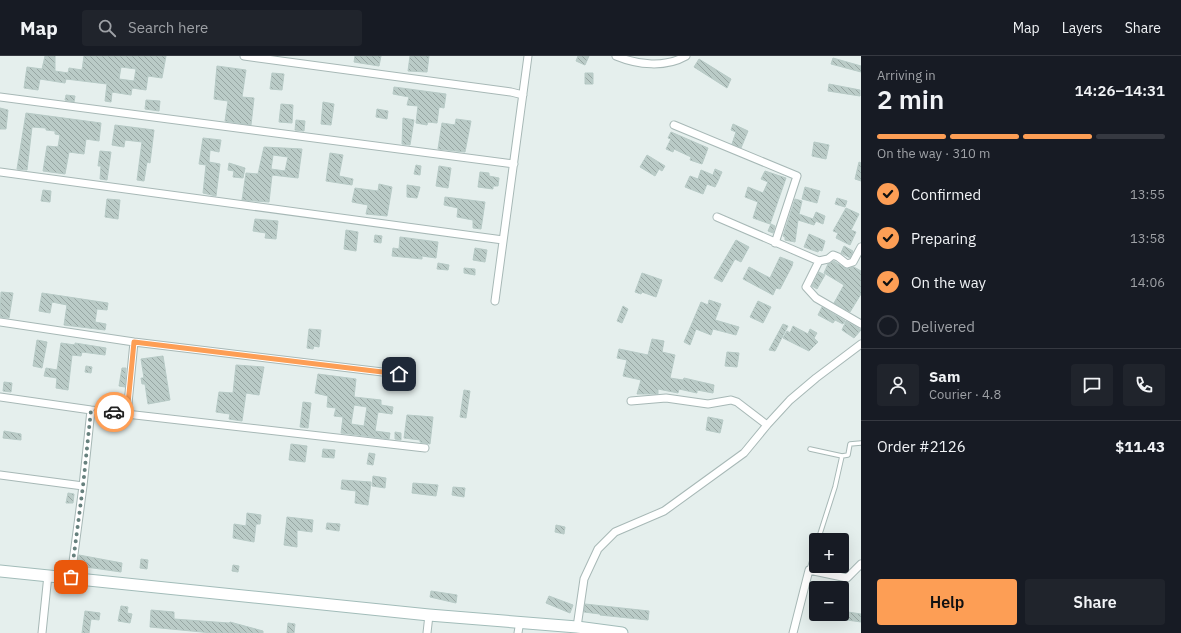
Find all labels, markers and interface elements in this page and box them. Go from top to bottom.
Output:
search box [82,10,362,46]
text: Map [20,16,58,40]
icon: search [96,17,118,39]
text: Search here [128,18,208,37]
text: Map [1013,19,1040,37]
text: Layers [1062,19,1103,37]
text: Share [1125,19,1161,37]
text: Arriving in [877,67,936,84]
text: 14:26–14:31 [1075,81,1165,100]
text: 2 min [877,82,944,116]
text: On the way · 310 m [877,145,990,162]
icon: check [877,183,899,205]
text: Confirmed [911,185,981,204]
text: 13:55 [1130,186,1165,203]
icon: check [877,227,899,249]
text: Preparing [911,229,976,248]
text: 13:58 [1130,230,1165,247]
icon: check [877,271,899,293]
text: On the way [911,273,986,292]
text: 14:06 [1130,274,1165,291]
text: Delivered [911,317,975,336]
pin [382,357,416,391]
icon: home [388,363,410,385]
button: person [877,364,919,406]
button: chat [1071,364,1113,406]
button: phone [1123,364,1165,406]
text: Sam [929,367,960,386]
text: Courier · 4.8 [929,386,1001,403]
courier [94,392,134,432]
icon: car [103,401,125,423]
text: Order #2126 [877,437,966,456]
text: $11.43 [1115,437,1165,456]
map controls [809,533,849,621]
button: + [809,533,849,573]
pin [54,560,88,594]
icon: bag [60,566,82,588]
button: Help [877,579,1017,625]
button: Share [1025,579,1165,625]
button: − [809,581,849,621]

